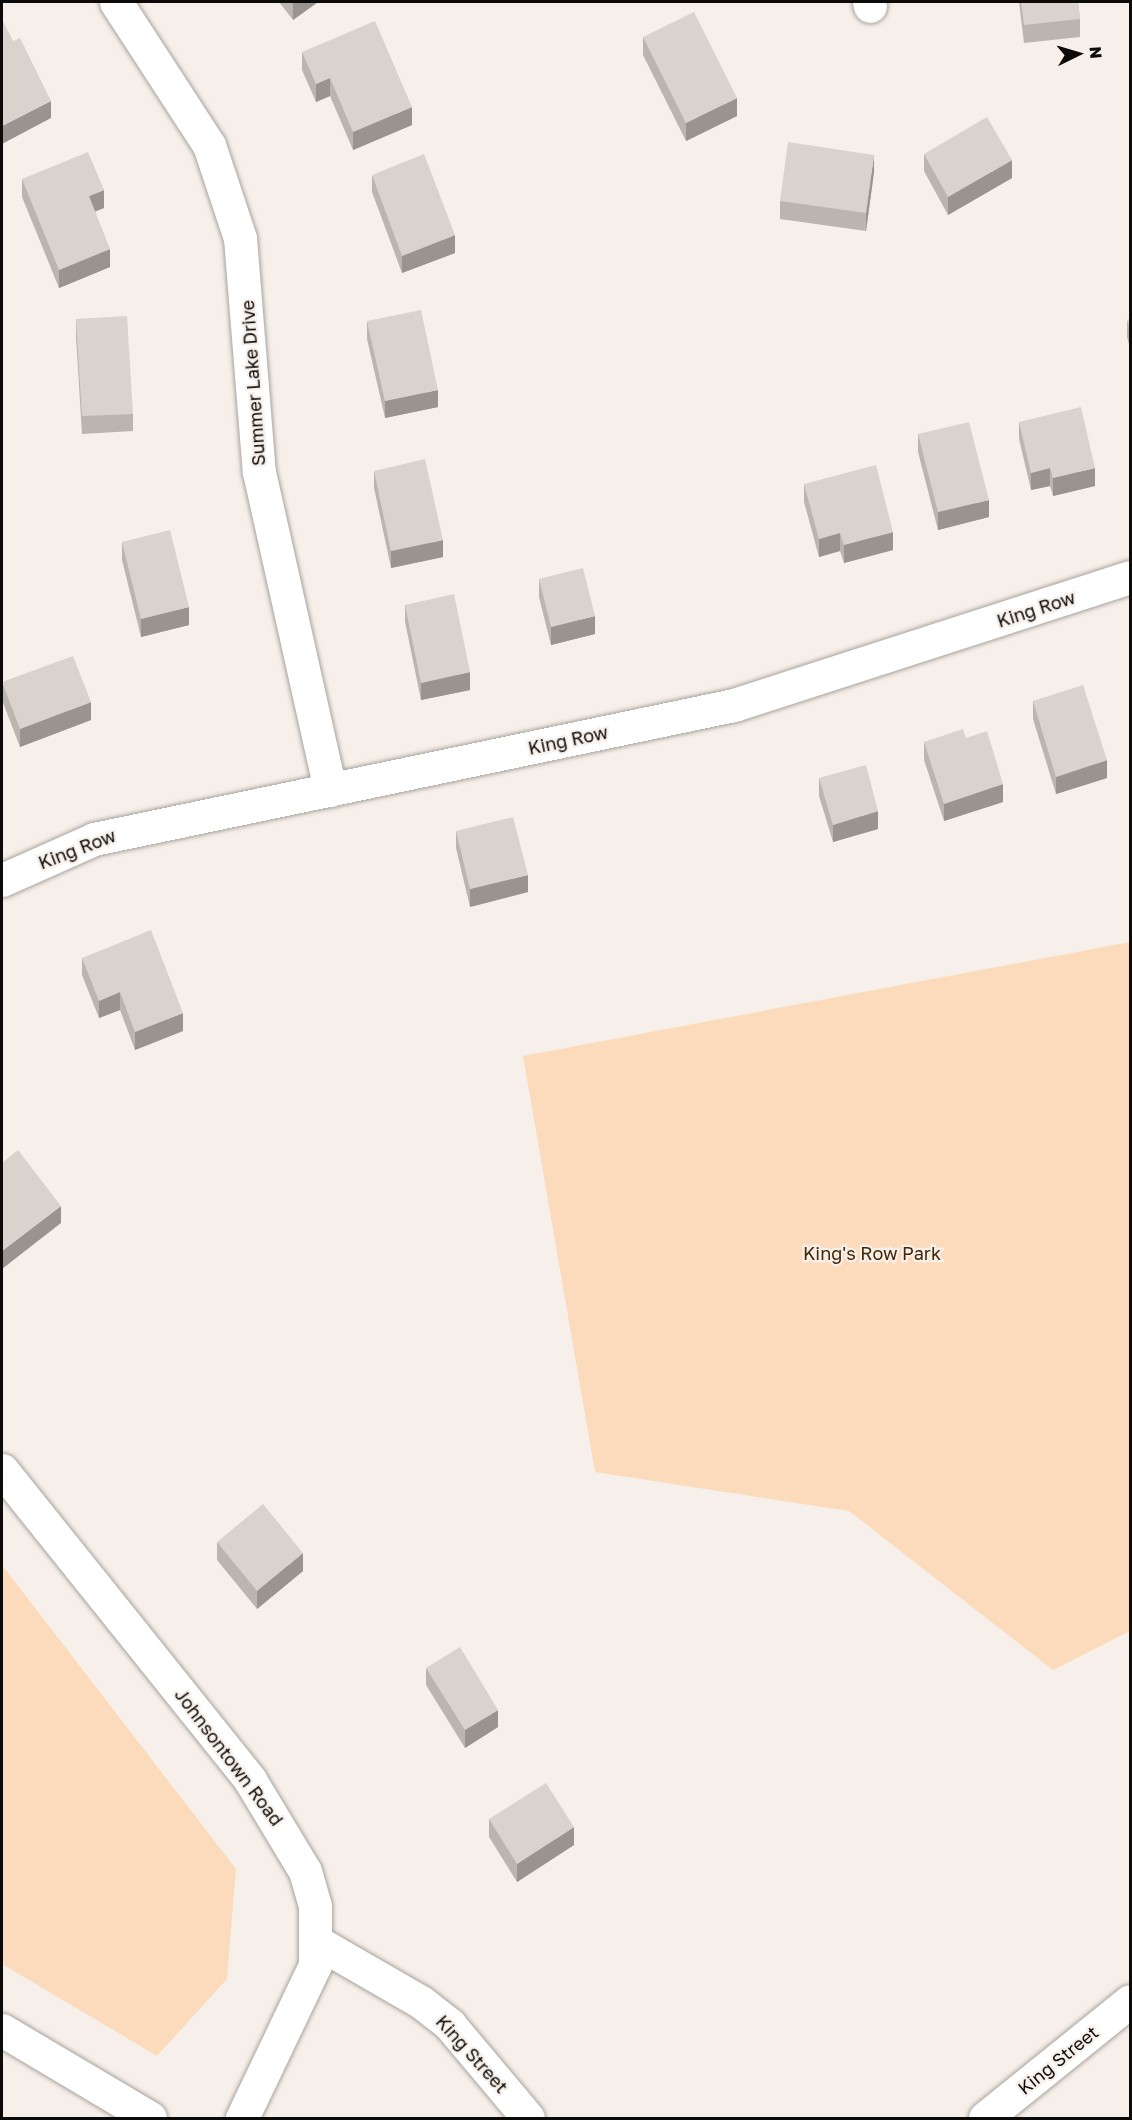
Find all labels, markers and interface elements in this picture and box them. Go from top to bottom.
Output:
north arrow [1048,24,1108,84]
text: N [1085,45,1106,59]
street label: Summer Lake Drive [236,299,270,467]
street label: King Row [994,586,1078,632]
street label: King Row [526,721,610,759]
street label: King Row [35,824,119,874]
park label: King's Row Park [803,1242,941,1264]
street label: Johnsontown Road [170,1684,288,1830]
street label: King Street [431,2011,513,2097]
street label: King Street [1013,2021,1103,2099]

